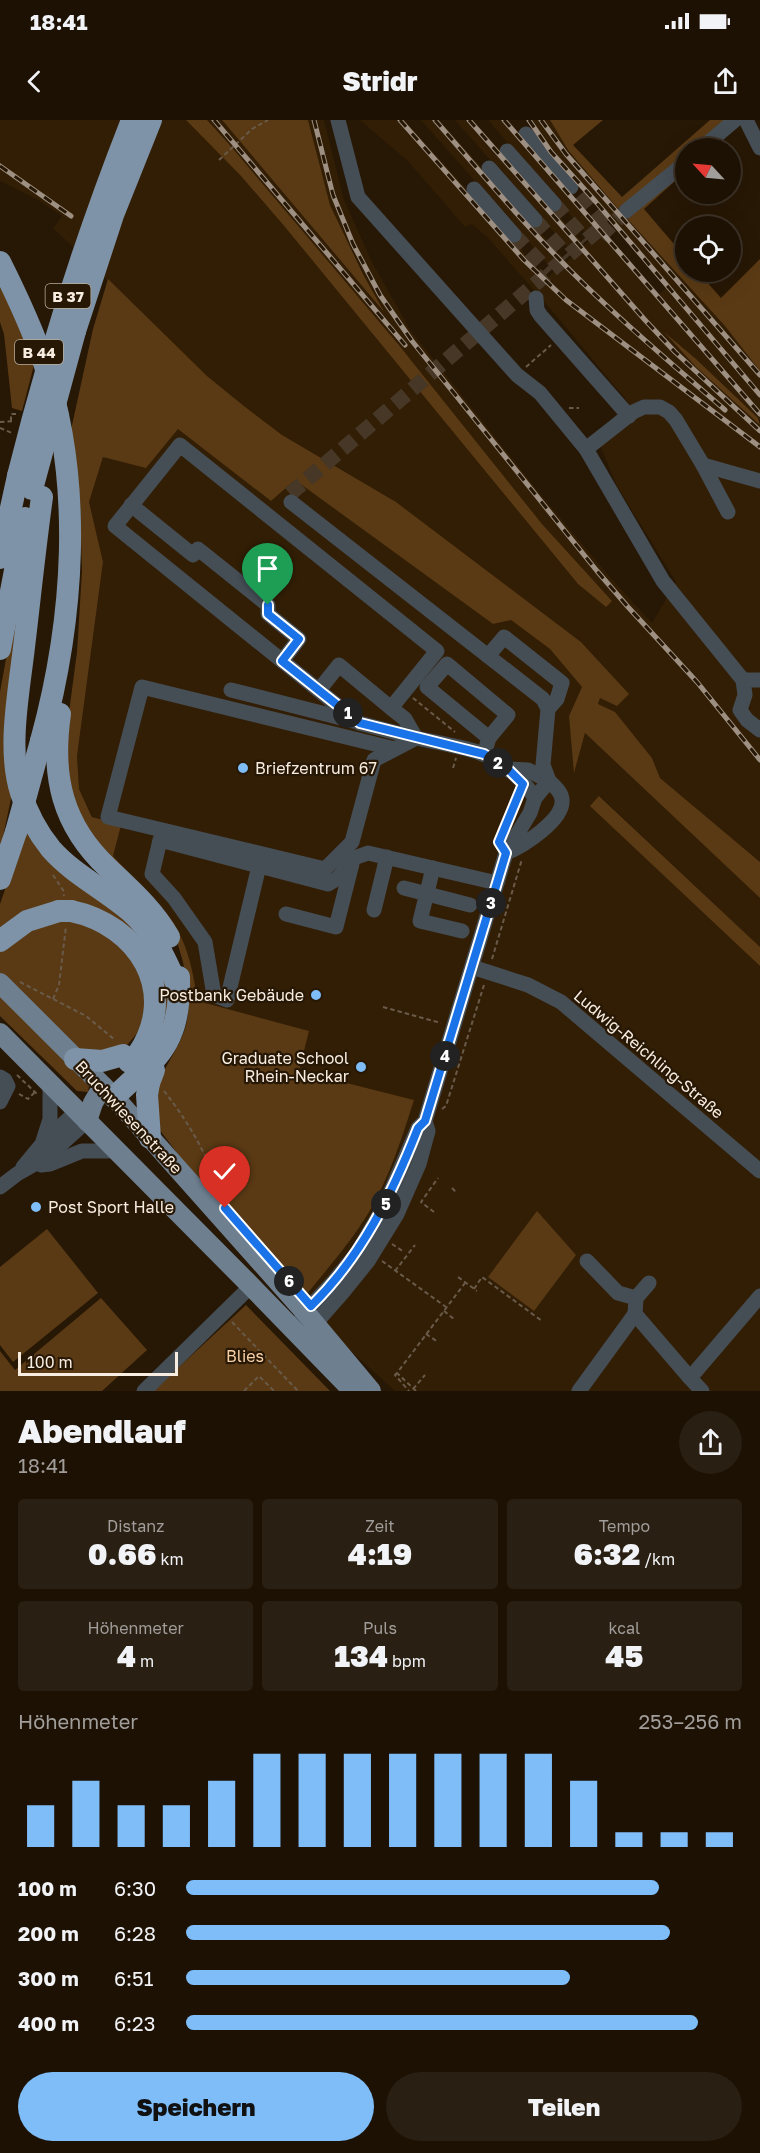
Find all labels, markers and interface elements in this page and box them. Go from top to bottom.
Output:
text: 18:41 [30,8,88,35]
icon: back [18,65,51,98]
text: Stridr [343,65,417,97]
icon: share [709,65,742,98]
north arrow [675,138,741,204]
map controls [675,138,741,282]
button: locate [675,216,741,282]
road number: B 37 [46,284,90,308]
road number: B 44 [15,340,63,364]
pin [242,543,293,605]
icon: arrive [251,552,284,585]
pin: 1 [333,698,363,728]
text: 1 [344,703,352,723]
pin: 2 [483,748,513,778]
text: 2 [493,753,503,773]
place label: Briefzentrum 67 [255,758,377,778]
marker: Briefzentrum 67 [236,761,250,775]
pin: 3 [476,888,506,918]
text: 3 [486,893,496,913]
place label: Postbank Gebäude [159,985,304,1005]
street label: Ludwig-Reichling-Straße [570,985,728,1123]
marker: Postbank Gebäude [309,988,323,1002]
pin: 4 [430,1041,460,1071]
text: 4 [440,1046,450,1066]
place label: Graduate School Rhein-Neckar [221,1048,349,1086]
street label: Bruchwiesenstraße [71,1056,187,1178]
marker: Graduate School Rhein-Neckar [354,1060,368,1074]
pin [199,1146,250,1208]
icon: check [208,1155,241,1188]
pin: 5 [371,1189,401,1219]
text: 5 [381,1194,391,1214]
place label: Post Sport Halle [48,1197,174,1217]
marker: Post Sport Halle [29,1200,43,1214]
pin: 6 [274,1266,304,1296]
text: 6 [284,1271,294,1291]
park label: Blies [226,1346,264,1366]
scale bar [18,1349,178,1376]
text: 100 m [27,1352,73,1372]
text: Abendlauf [18,1411,186,1450]
button: share [679,1411,742,1474]
text: 18:41 [18,1453,68,1477]
text: Distanz [107,1516,164,1536]
text: Zeit [365,1516,395,1536]
text: Tempo [599,1516,650,1536]
text: 0.66 [88,1536,156,1572]
text: 4:19 [348,1536,412,1572]
text: 6:32 [573,1536,640,1572]
text: km [156,1549,184,1569]
text: /km [640,1549,675,1569]
text: Höhenmeter [88,1618,184,1638]
text: Puls [363,1618,397,1638]
text: kcal [609,1618,640,1638]
text: 4 [117,1638,136,1674]
text: 134 [334,1638,388,1674]
text: 45 [605,1638,643,1674]
text: m [136,1651,154,1671]
text: bpm [388,1651,426,1671]
text: Höhenmeter [18,1709,138,1733]
text: 253–256 m [639,1709,742,1733]
text: 100 m [18,1876,77,1900]
text: 6:30 [114,1876,156,1900]
text: 200 m [18,1921,79,1945]
text: 6:28 [114,1921,156,1945]
text: 300 m [18,1966,79,1990]
text: 6:51 [114,1966,153,1990]
text: 400 m [18,2011,79,2035]
text: 6:23 [114,2011,155,2035]
button: Speichern [18,2072,374,2141]
button: Teilen [386,2072,742,2141]

